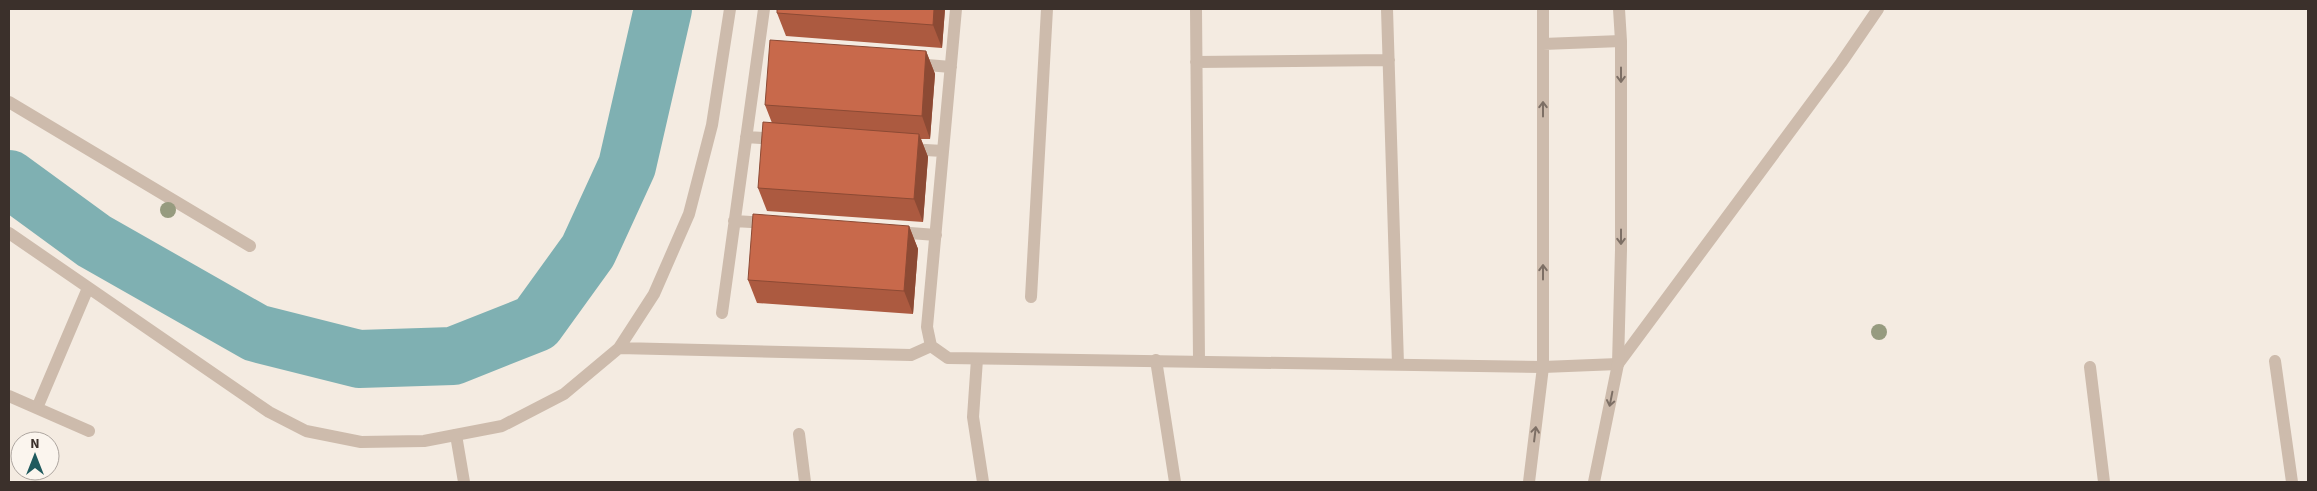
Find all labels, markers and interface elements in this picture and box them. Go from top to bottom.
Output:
one-way arrow [1616,66,1626,83]
one-way arrow [1538,102,1548,118]
one-way arrow [1616,229,1626,245]
one-way arrow [1538,264,1548,280]
one-way arrow [1606,391,1615,407]
one-way arrow [1530,426,1540,442]
north arrow [10,431,60,481]
text: N [30,434,40,454]

